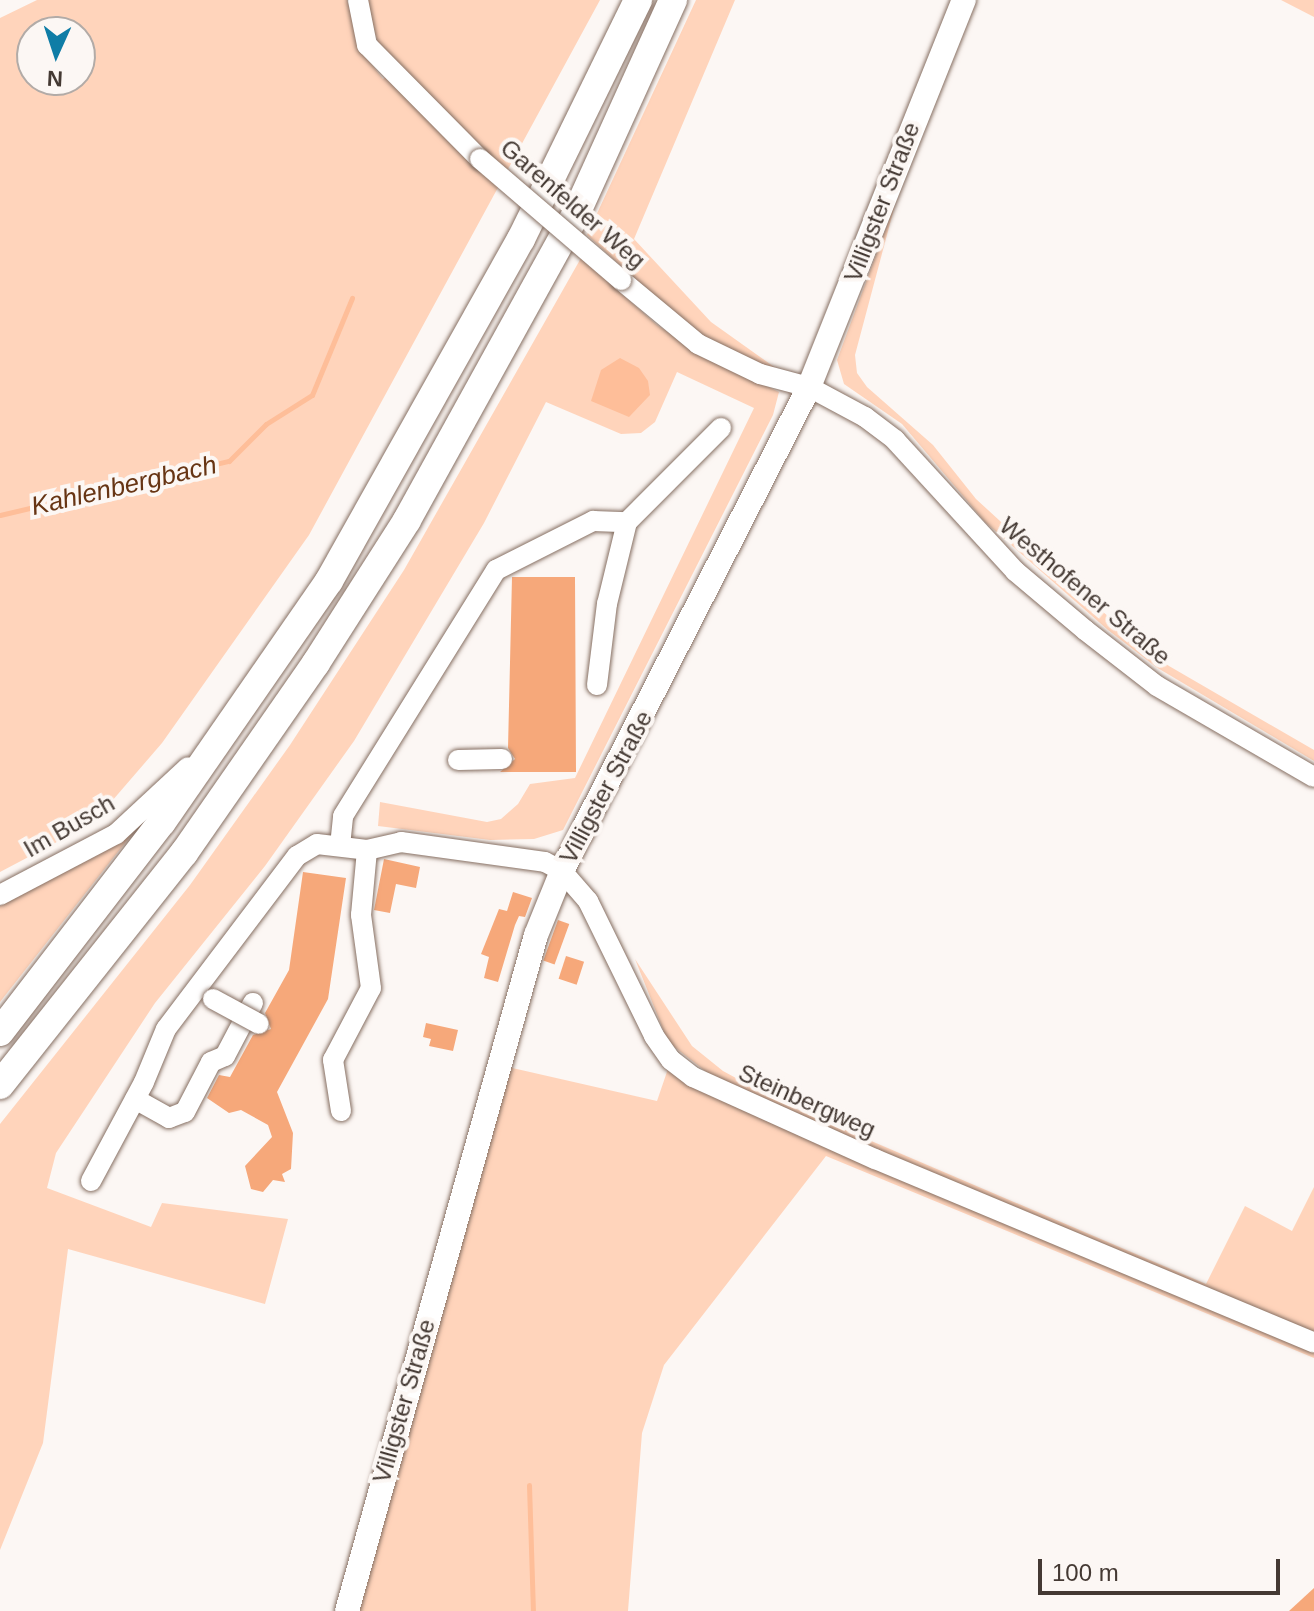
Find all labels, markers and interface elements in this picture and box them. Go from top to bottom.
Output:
north arrow [16,16,96,96]
text: N [46,66,63,91]
street label: Villigster Straße [838,118,926,286]
street label: Garenfelder Weg [495,133,651,275]
water label: Kahlenbergbach [28,449,220,523]
street label: Westhofener Straße [994,511,1176,671]
street label: Villigster Straße [554,706,658,868]
street label: Im Busch [18,789,120,863]
street label: Steinbergweg [734,1058,880,1144]
street label: Villigster Straße [367,1316,441,1486]
scale bar [1042,1543,1284,1593]
text: 100 m [1052,1559,1119,1586]

